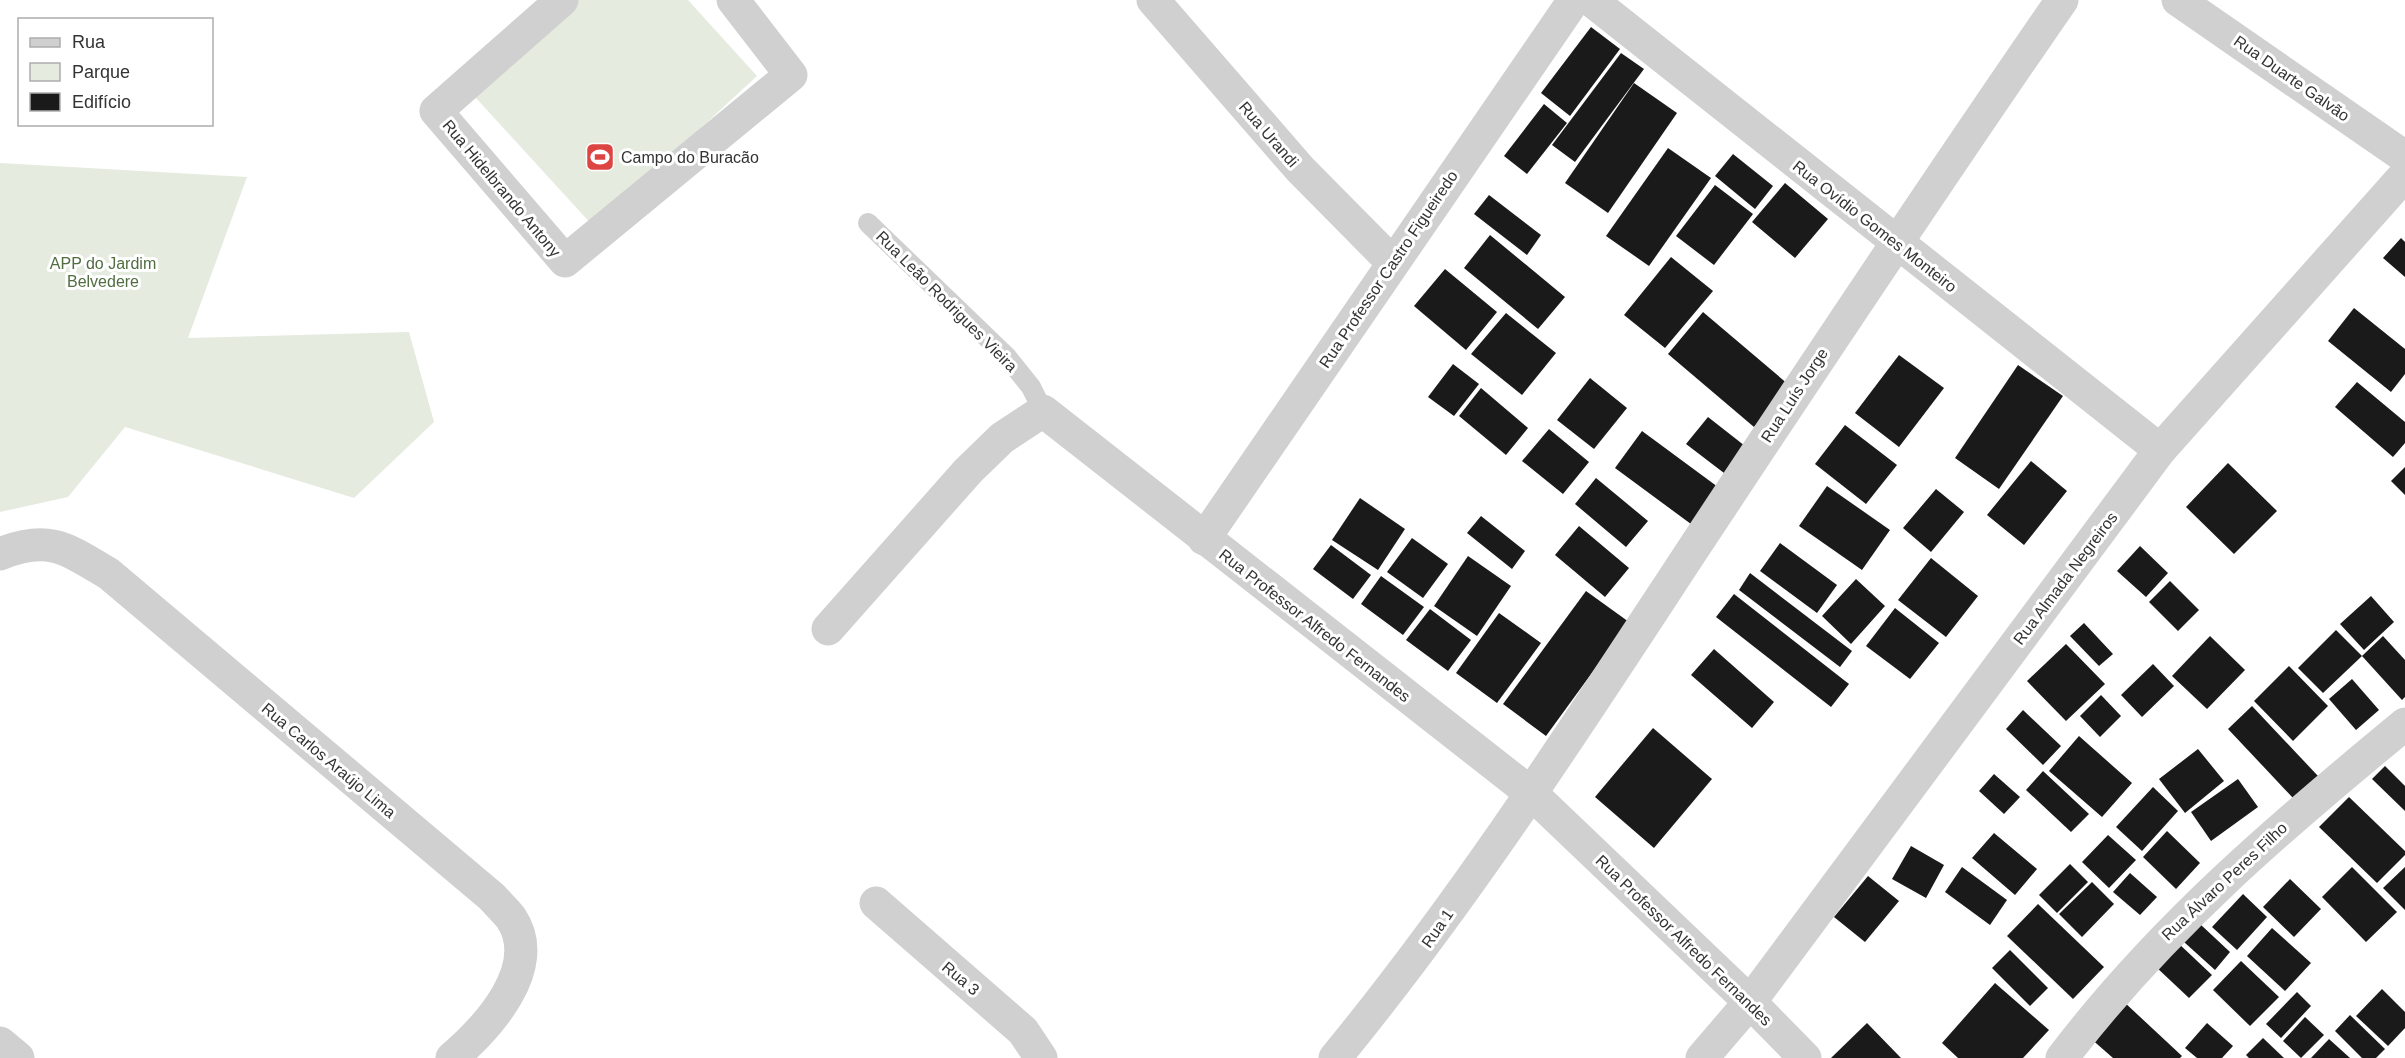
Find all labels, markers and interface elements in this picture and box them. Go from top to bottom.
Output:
legend [18,18,213,126]
text: Rua [72,32,106,52]
street label: Rua Duarte Galvão [2231,32,2353,125]
text: Parque [72,62,130,82]
text: Edifício [72,92,131,112]
street label: Rua Urandi [1236,98,1302,170]
street label: Rua Hidelbrando Antony [439,116,564,260]
sports icon: Campo do Buracão [584,141,616,173]
place label: Campo do Buracão [621,149,759,166]
street label: Rua Ovídio Gomes Monteiro [1790,157,1960,296]
street label: Rua Professor Castro Figueiredo [1316,167,1461,371]
street label: Rua Leão Rodrigues Vieira [873,228,1021,375]
park label: APP do Jardim Belvedere [50,255,156,290]
street label: Rua Luís Jorge [1758,345,1831,445]
street label: Rua Almada Negreiros [2010,509,2121,648]
street label: Rua Professor Alfredo Fernandes [1216,546,1413,705]
street label: Rua Carlos Araújo Lima [258,700,399,821]
street label: Rua Álvaro Peres Filho [2158,818,2290,944]
street label: Rua Professor Alfredo Fernandes [1592,852,1775,1029]
street label: Rua 1 [1418,906,1457,951]
street label: Rua 3 [939,958,983,999]

